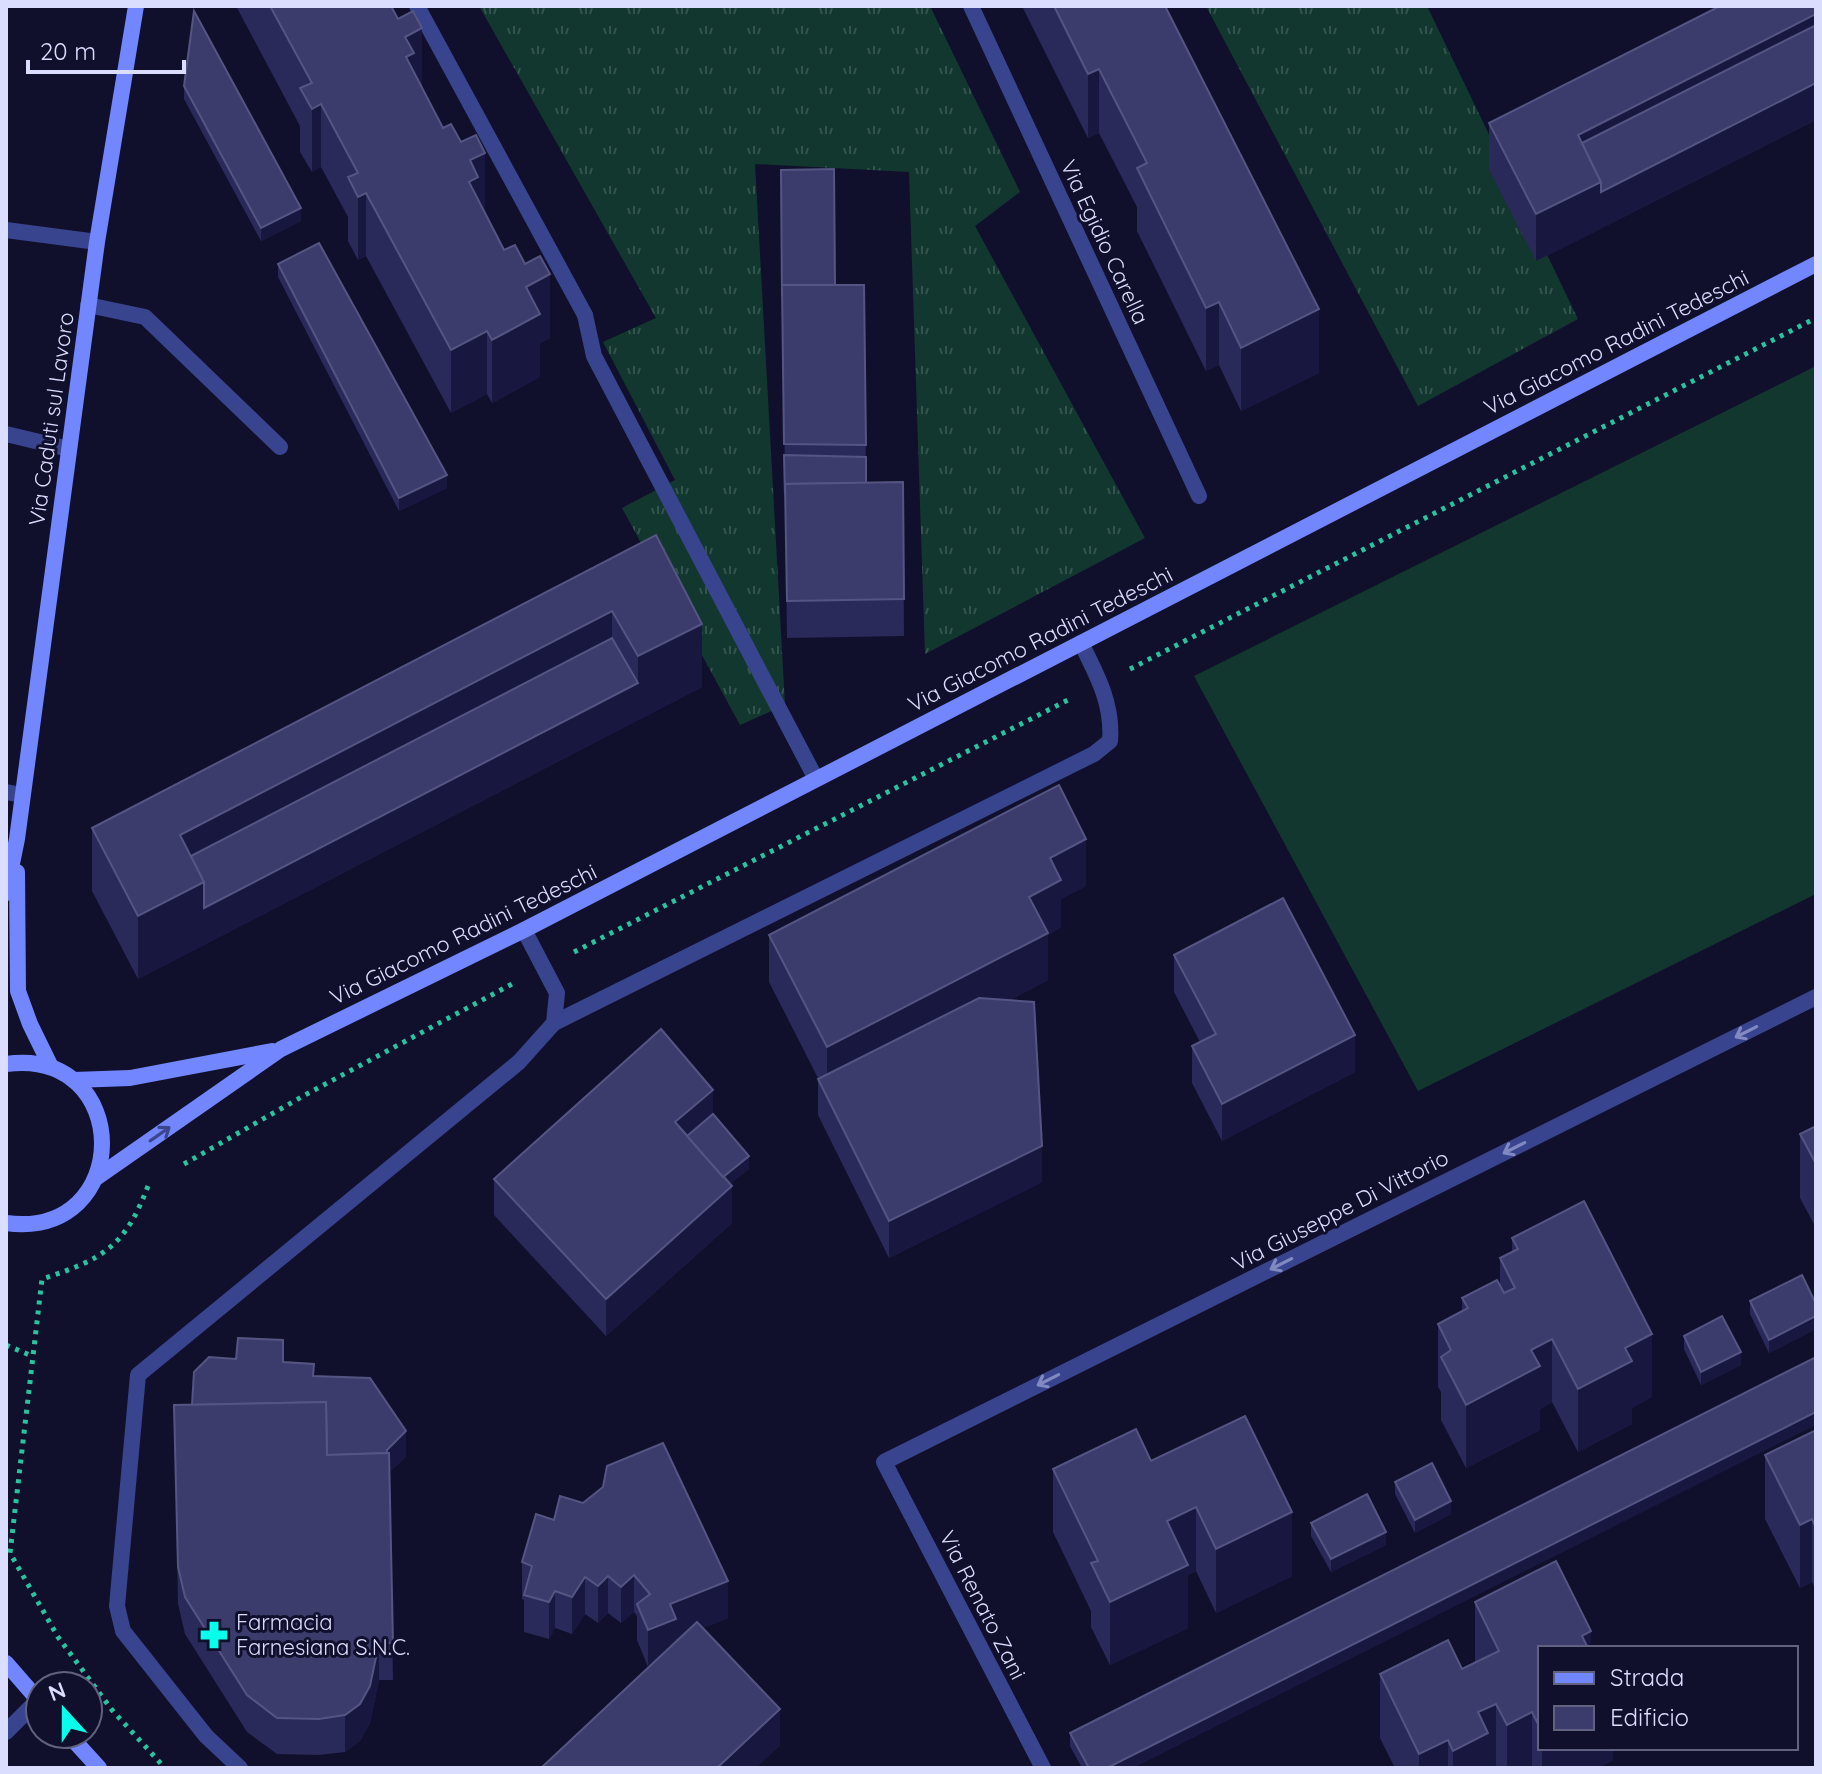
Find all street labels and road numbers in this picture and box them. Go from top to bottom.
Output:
street label: Via Egidio Carella [1055,155,1155,329]
street label: Via Giacomo Radini Tedeschi [1479,263,1753,421]
street label: Via Caduti sul Lavoro [22,310,80,528]
street label: Via Giacomo Radini Tedeschi [903,560,1177,718]
street label: Via Giacomo Radini Tedeschi [325,857,601,1011]
street label: Via Giuseppe Di Vittorio [1227,1143,1453,1277]
street label: Via Renato Zani [933,1526,1033,1684]

